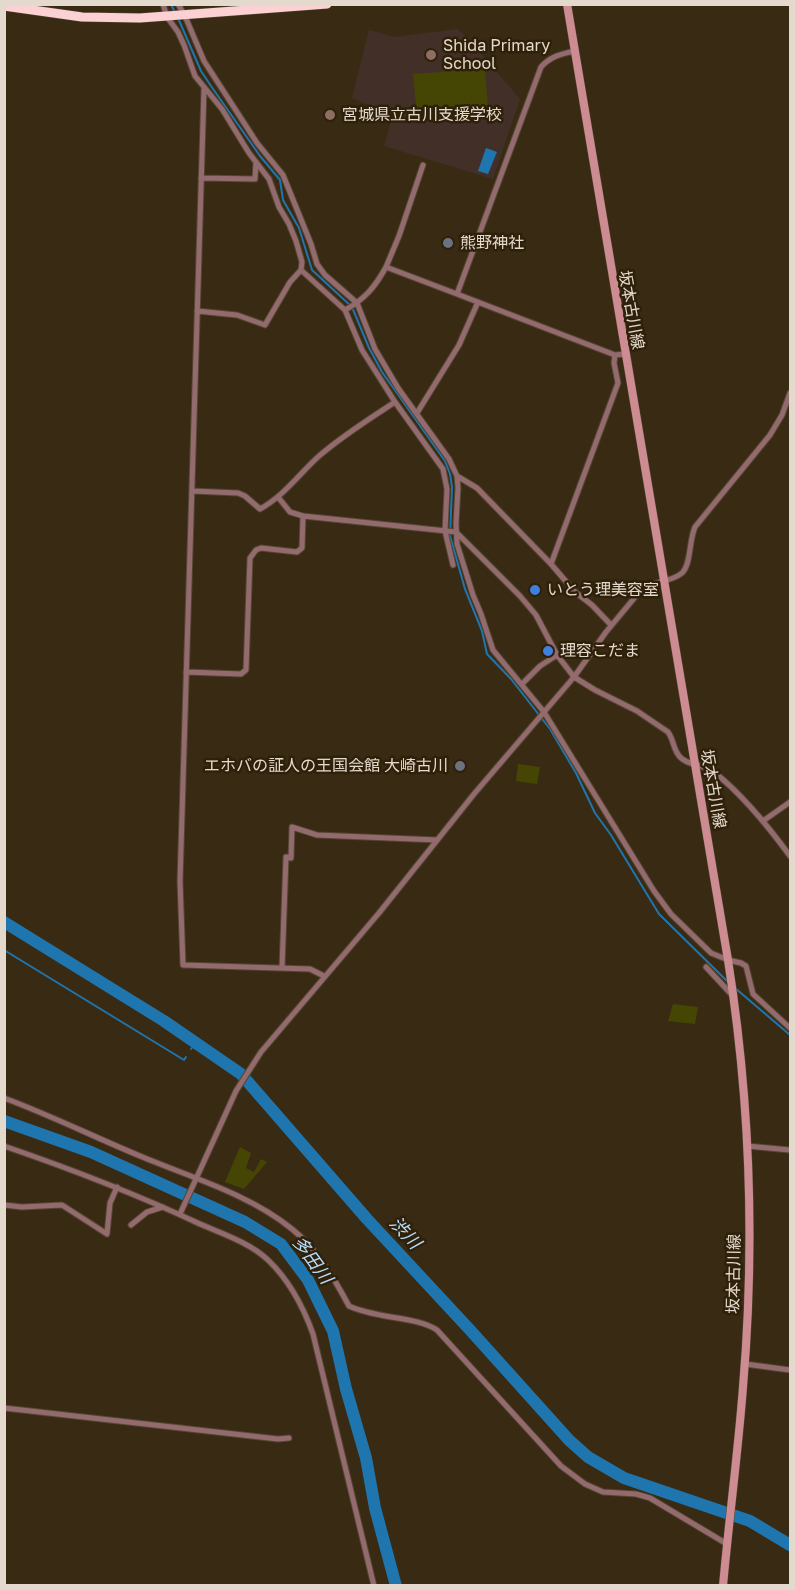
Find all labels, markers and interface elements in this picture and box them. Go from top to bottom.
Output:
place label: Shida Primary School [443,36,550,74]
marker: Shida Primary School [424,48,438,62]
place label: 宮城県立古川支援学校 [342,105,502,125]
marker: 宮城県立古川支援学校 [323,108,337,122]
place label: 熊野神社 [460,233,524,253]
marker: 熊野神社 [441,236,455,250]
street label: 坂本古川線 [615,269,647,351]
place label: いとう理美容室 [547,580,659,600]
marker: いとう理美容室 [528,583,542,597]
place label: 理容こだま [560,641,640,661]
marker: 理容こだま [541,644,555,658]
street label: 坂本古川線 [697,748,729,830]
place label: エホバの証人の王国会館 大崎古川 [204,756,448,776]
marker: エホバの証人の王国会館 大崎古川 [453,759,467,773]
water label: 渋川 [385,1212,425,1254]
water label: 多田川 [287,1232,337,1288]
street label: 坂本古川線 [724,1234,744,1314]

